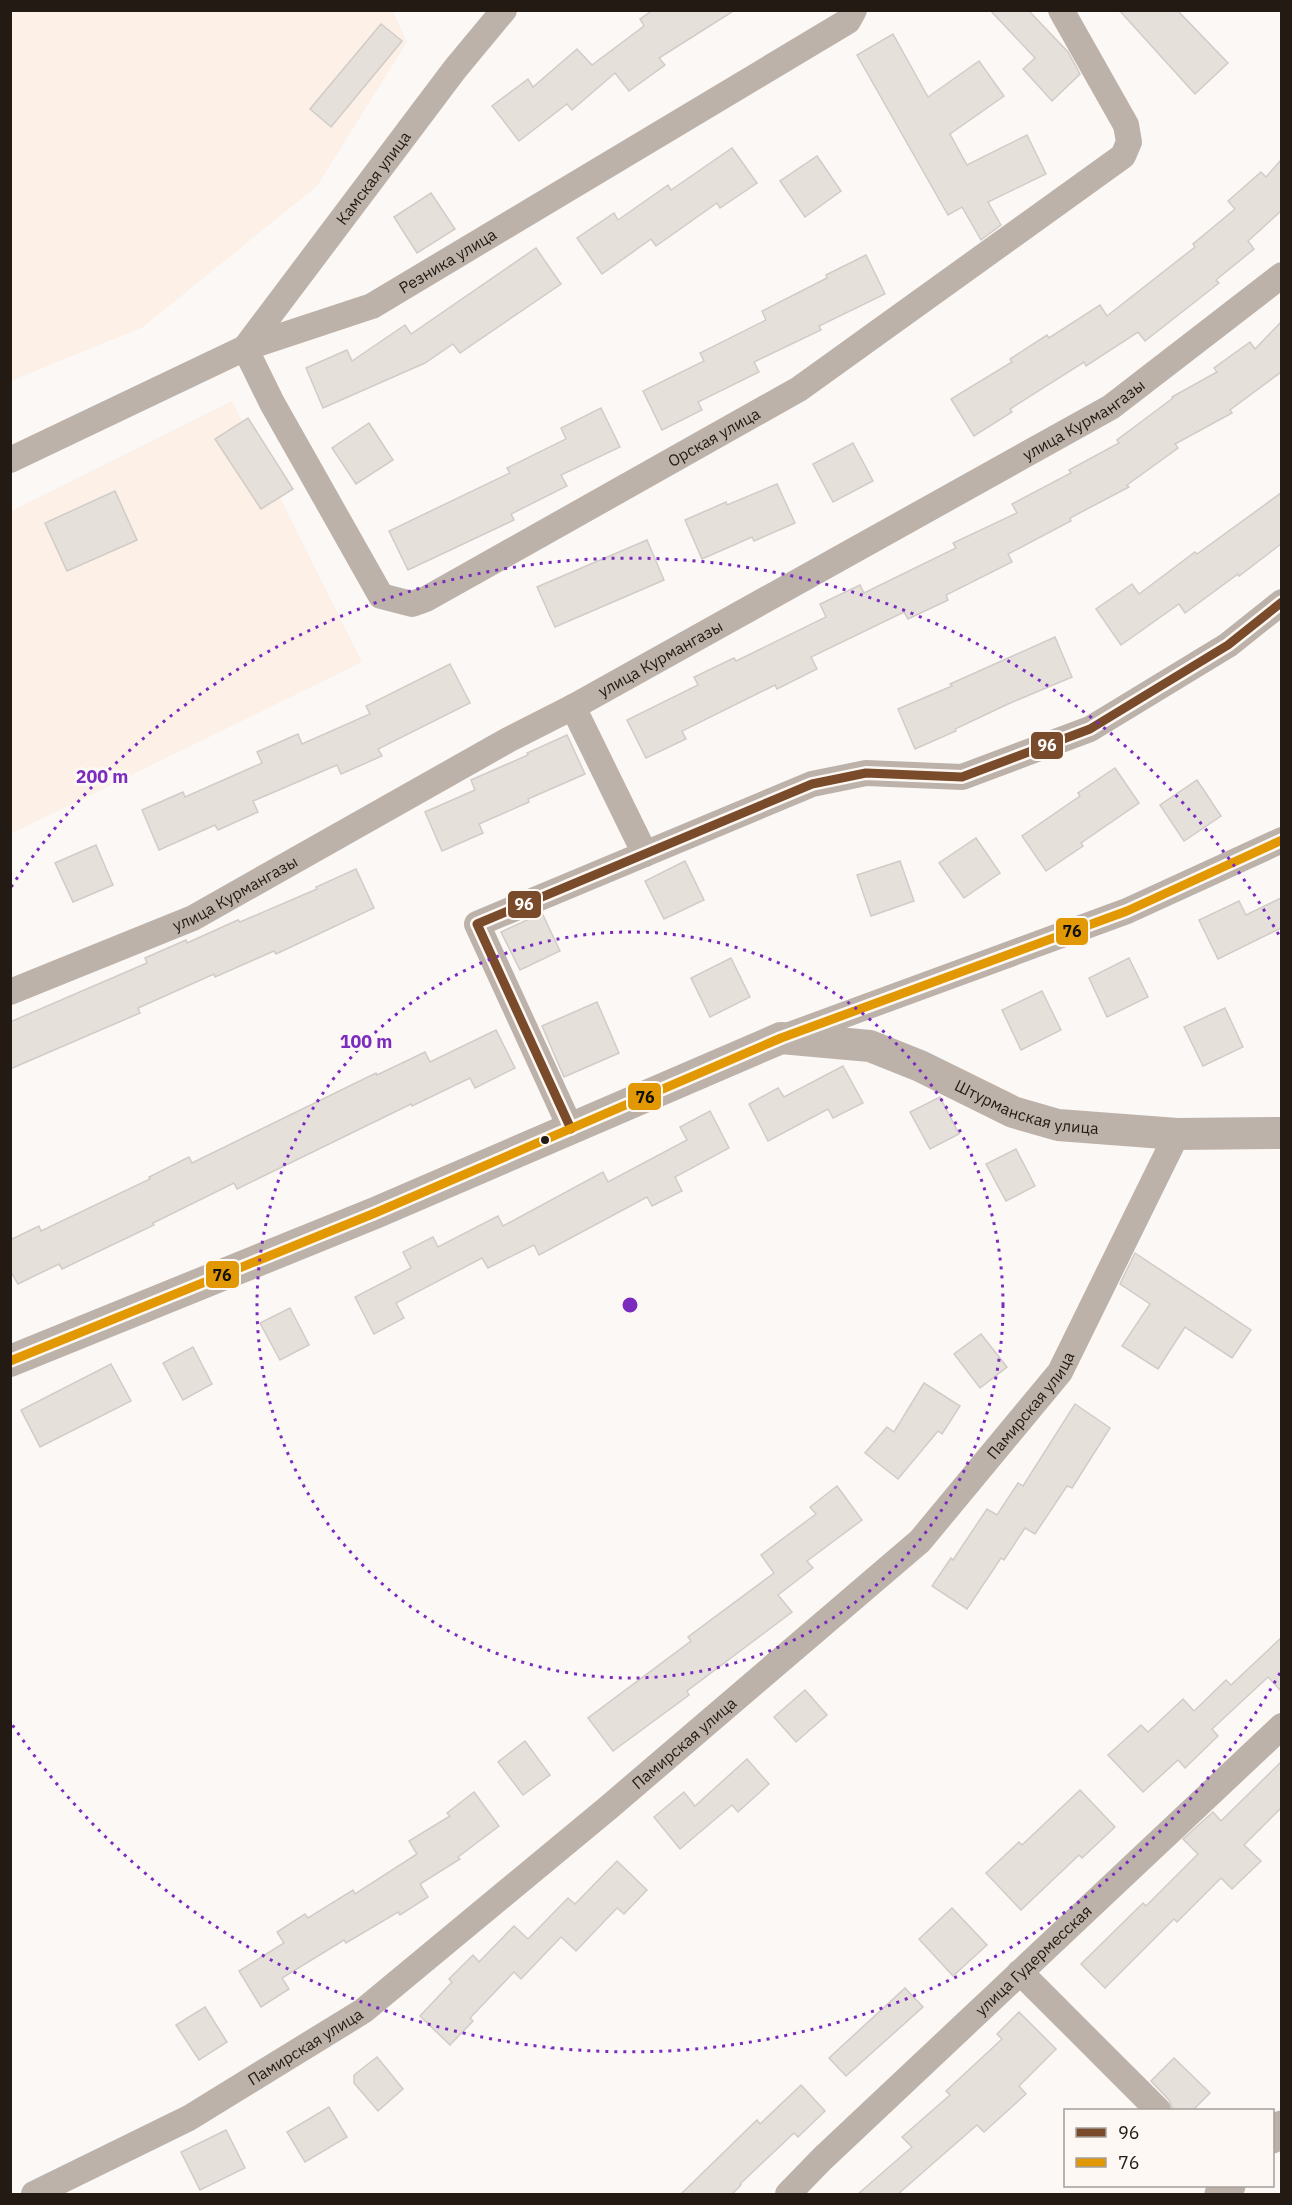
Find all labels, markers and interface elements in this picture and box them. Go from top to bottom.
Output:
street label: Камская улица [331,127,415,229]
street label: Резника улица [395,224,500,298]
street label: улица Курмангазы [1019,375,1149,464]
street label: Орская улица [664,403,764,471]
street label: улица Курмангазы [594,616,726,701]
line badge: 96 [1030,731,1064,760]
text: 96 [1037,735,1057,755]
text: 200 m [76,765,128,788]
street label: улица Курмангазы [170,851,301,935]
line badge: 96 [507,890,542,919]
text: 96 [514,894,534,914]
line badge: 76 [1055,917,1089,946]
text: 76 [1062,921,1082,941]
text: 100 m [340,1030,392,1053]
street label: Штурманская улица [952,1075,1100,1138]
line badge: 76 [627,1082,662,1111]
text: 76 [635,1087,655,1107]
unlabelled marker [539,1134,551,1146]
line badge: 76 [205,1260,240,1289]
text: 76 [212,1265,232,1285]
centre of rings [620,1295,640,1315]
street label: Памирская улица [982,1348,1079,1463]
street label: Памирская улица [627,1692,741,1793]
street label: улица Гудермесская [971,1901,1096,2020]
street label: Памирская улица [244,2003,367,2090]
legend [1064,2109,1274,2187]
text: 96 [1118,2121,1140,2144]
text: 76 [1118,2151,1140,2174]

